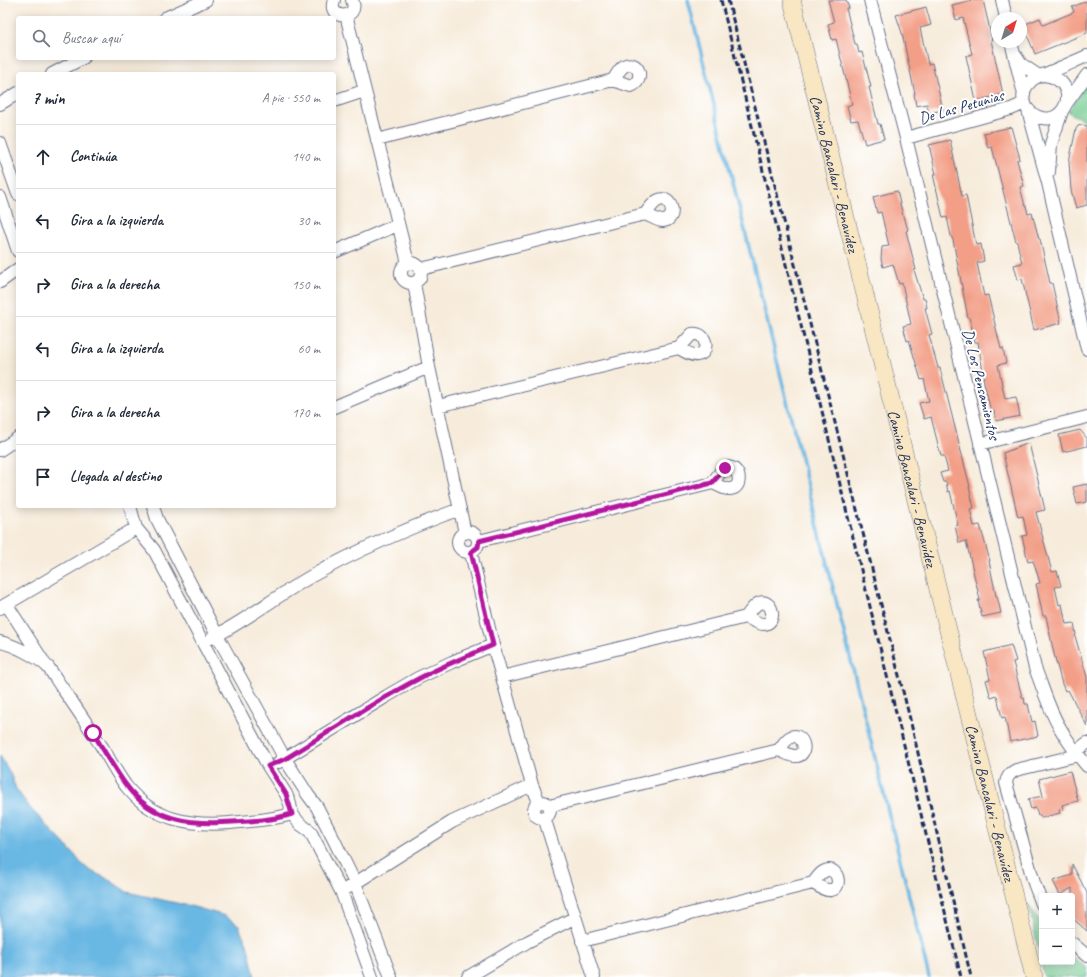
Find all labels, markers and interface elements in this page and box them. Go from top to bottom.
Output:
north arrow [991,12,1027,48]
search box [16,16,336,60]
icon: search [30,27,52,49]
text: Buscar aquí [62,29,121,48]
street label: De Las Petunias [917,85,1007,129]
text: 7 min [32,88,65,109]
text: A pie · 550 m [262,90,320,106]
street label: Camino Bancalari - Benavídez [805,93,864,256]
icon: ahead [32,146,54,168]
text: Continúa [70,147,117,166]
text: 140 m [292,149,320,165]
icon: left [32,210,54,232]
text: Gira a la izquierda [70,211,163,230]
text: 30 m [298,213,320,229]
icon: right [32,274,54,296]
text: Gira a la derecha [70,275,159,294]
text: 150 m [292,277,320,293]
street label: De Los Pensamientos [958,327,1005,443]
icon: left [32,338,54,360]
text: Gira a la izquierda [70,339,163,358]
text: 60 m [298,341,320,357]
icon: right [32,402,54,424]
text: Gira a la derecha [70,403,159,422]
text: 170 m [292,405,320,421]
street label: Camino Bancalari - Benavídez [883,408,941,571]
route end [716,459,734,477]
icon: arrive [32,466,54,488]
text: Llegada al destino [70,467,161,486]
street label: Camino Bancalari - Benavídez [961,722,1019,885]
route start [84,724,102,742]
map controls [1039,893,1075,965]
button: + [1039,893,1075,929]
button: − [1039,929,1075,965]

